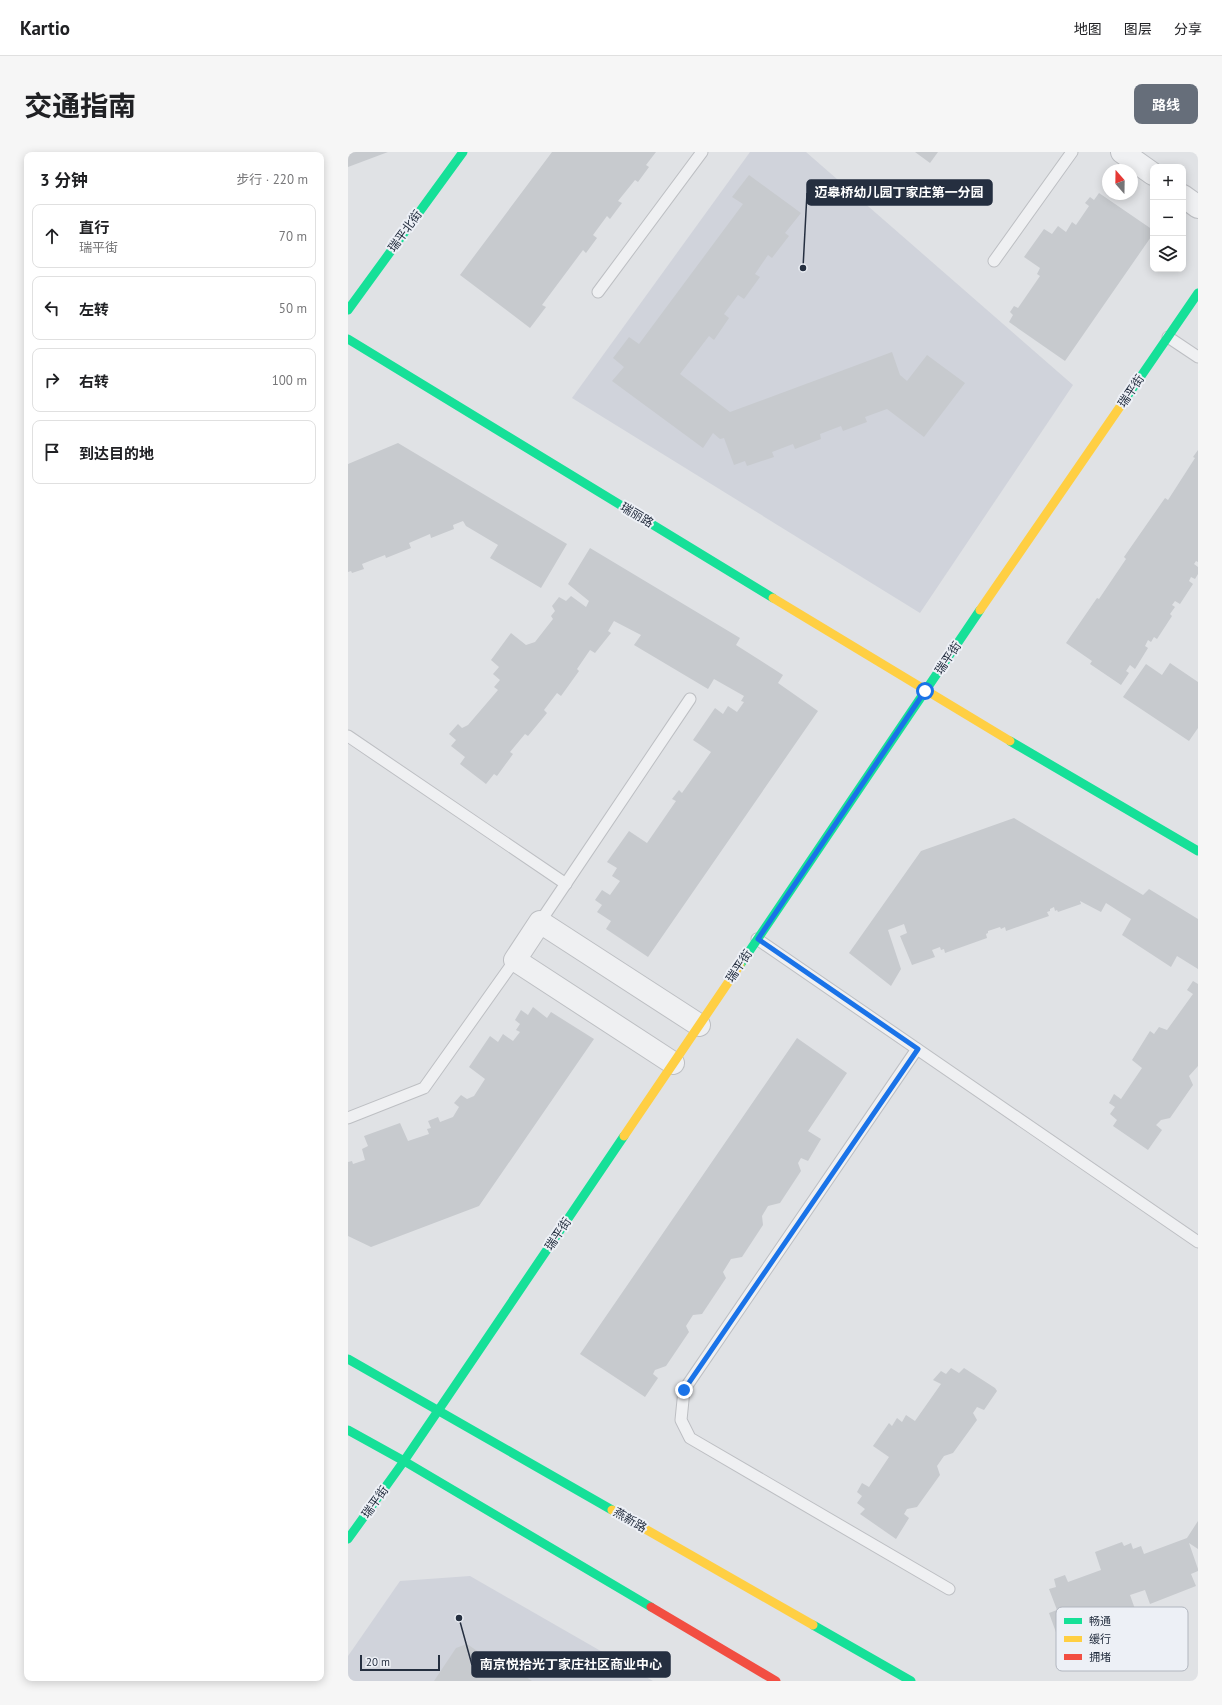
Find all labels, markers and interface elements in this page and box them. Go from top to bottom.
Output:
text: Kartio [20,16,70,40]
text: 地图 [1074,20,1102,38]
text: 图层 [1124,20,1152,38]
text: 分享 [1174,20,1202,38]
button: 路线 [1134,84,1198,124]
text: 交通指南 [24,87,136,124]
north arrow [1102,164,1138,200]
map controls [1150,164,1186,272]
button: + [1150,164,1186,200]
text: 3 分钟 [40,169,88,191]
text: 步行 · 220 m [236,171,308,188]
callout: 迈皋桥幼儿园丁家庄第一分园 [807,180,992,205]
text: 迈皋桥幼儿园丁家庄第一分园 [814,184,984,201]
button: − [1150,200,1186,236]
street label: 瑞平北街 [384,207,425,255]
text: 直行 [79,218,109,237]
icon: ahead [41,225,63,247]
text: 70 m [279,228,307,245]
button: layers [1150,236,1186,272]
text: 瑞平街 [79,239,118,256]
icon: left [41,297,63,319]
text: 左转 [79,300,109,319]
text: 50 m [279,300,307,317]
icon: right [41,369,63,391]
text: 右转 [79,372,109,391]
text: 100 m [272,372,307,389]
street label: 瑞平街 [1114,372,1147,410]
icon: arrive [41,441,63,463]
text: 到达目的地 [79,444,154,463]
street label: 瑞丽路 [618,499,657,530]
street label: 瑞平街 [931,639,964,677]
route start [916,682,934,700]
street label: 瑞平街 [722,947,755,985]
street label: 瑞平街 [541,1215,574,1253]
route end [675,1381,693,1399]
street label: 瑞平街 [358,1483,391,1521]
street label: 燕新路 [611,1504,650,1535]
legend [1056,1607,1188,1671]
text: 畅通 [1089,1614,1111,1628]
text: 缓行 [1089,1632,1111,1646]
text: 拥堵 [1089,1650,1111,1664]
callout: 南京悦拾光丁家庄社区商业中心 [472,1652,670,1677]
scale bar [360,1653,440,1672]
text: 20 m [366,1655,390,1669]
text: 南京悦拾光丁家庄社区商业中心 [480,1656,662,1673]

